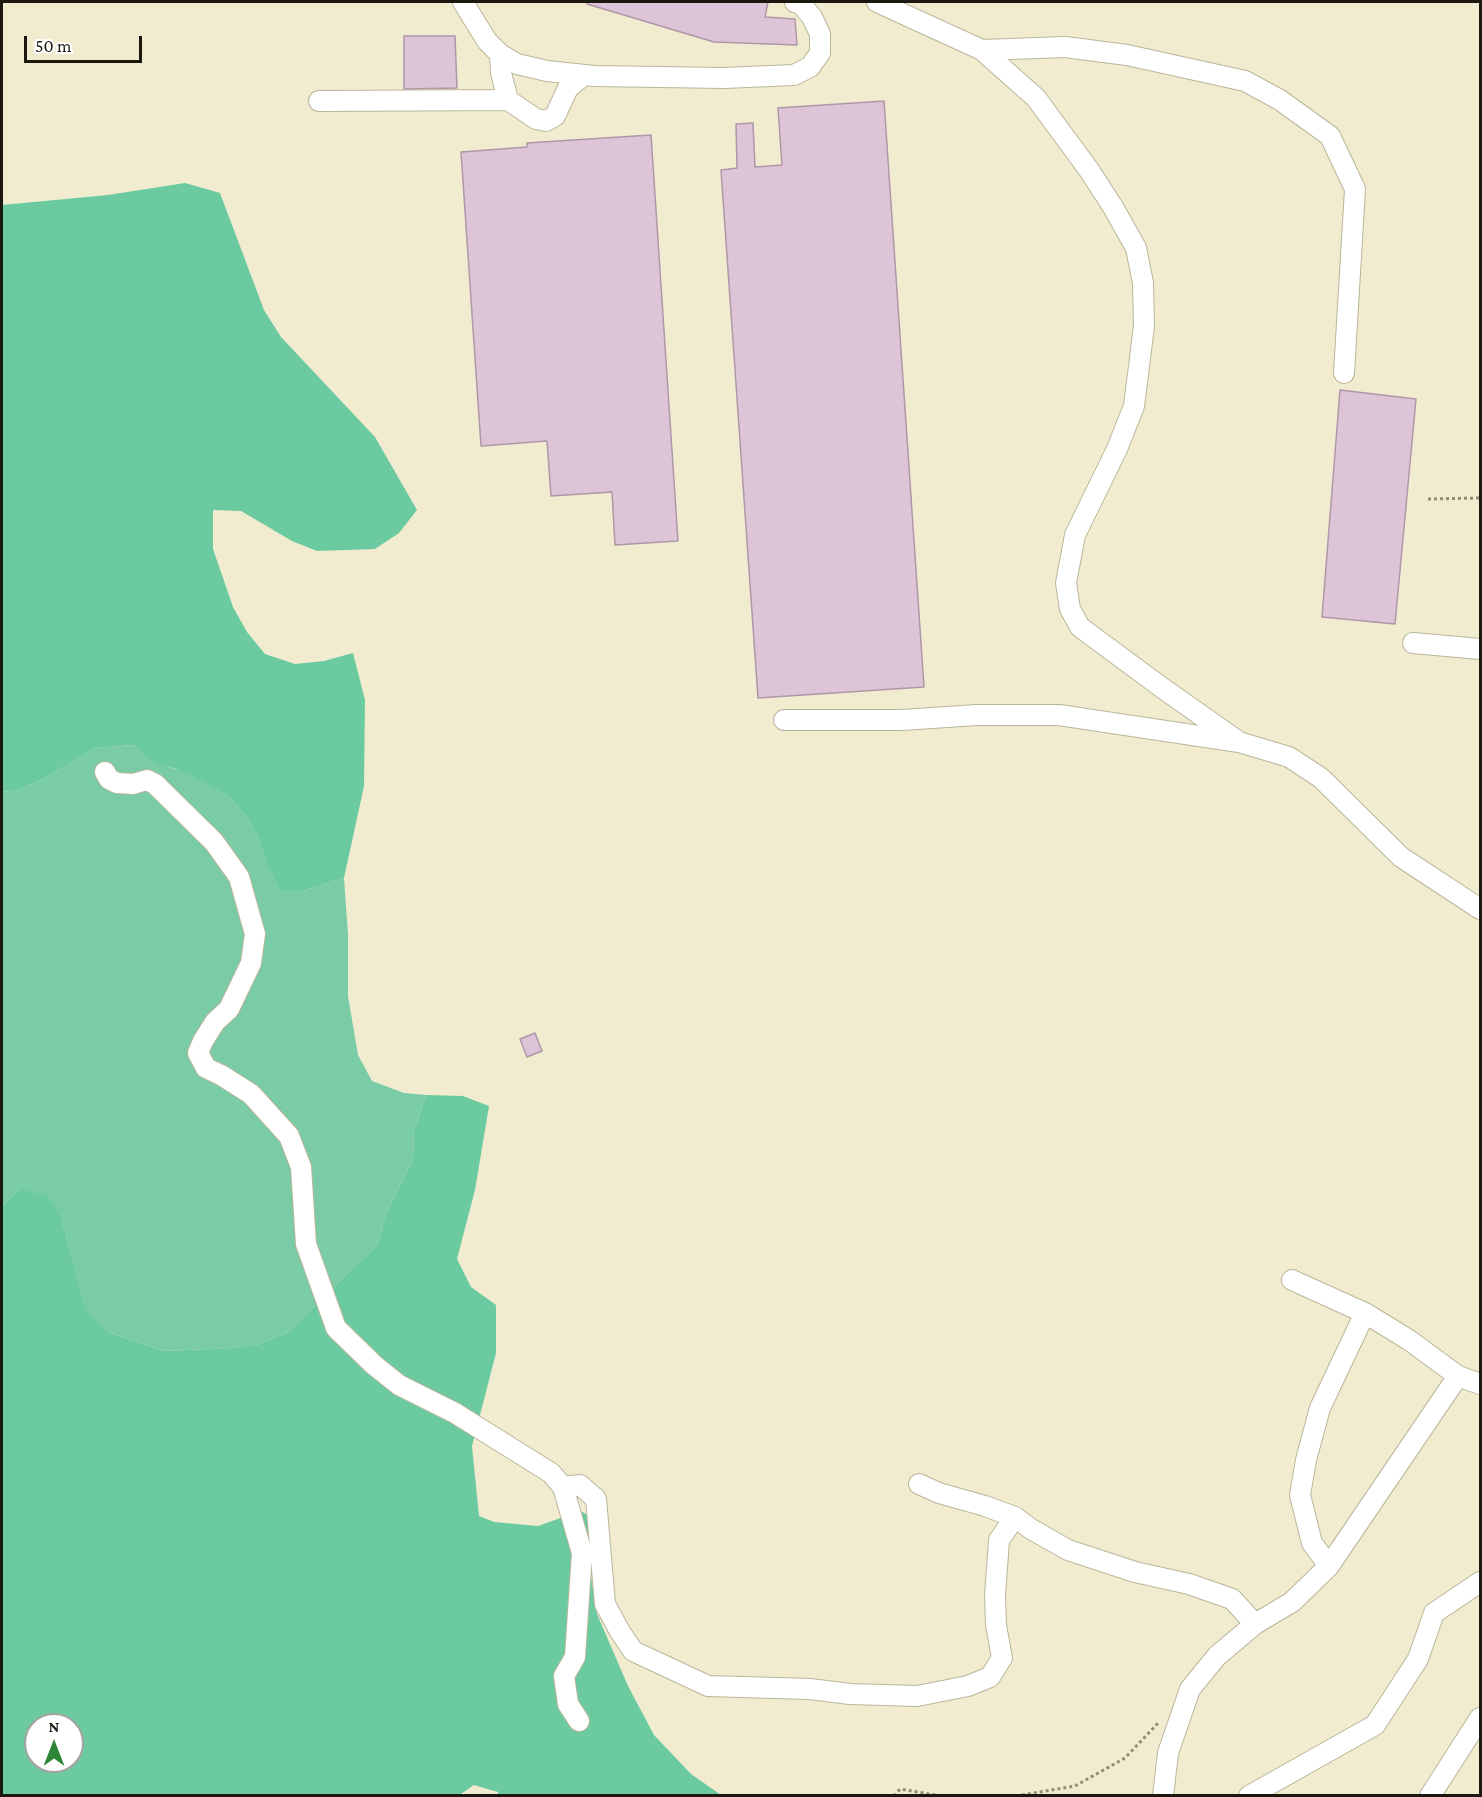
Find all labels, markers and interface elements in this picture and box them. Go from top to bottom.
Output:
scale bar [27,24,146,62]
text: 50 m [35,36,72,56]
north arrow [24,1713,84,1773]
text: N [49,1718,59,1735]

